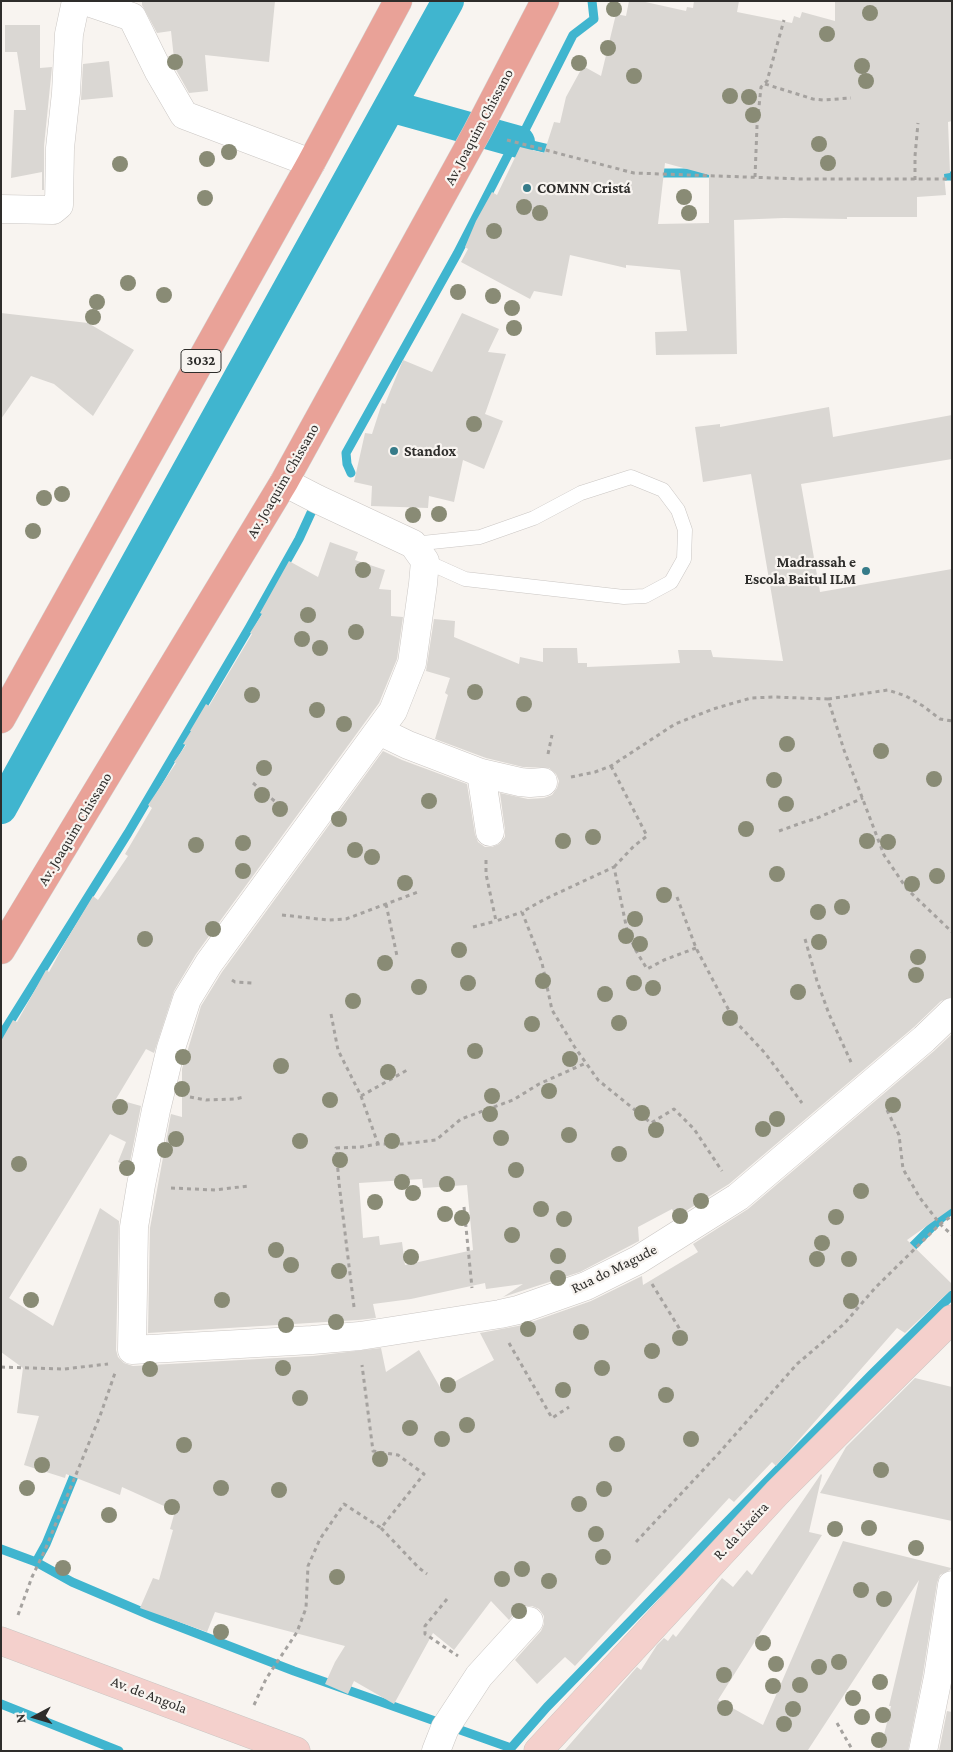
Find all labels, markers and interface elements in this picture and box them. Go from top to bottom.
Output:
street label: Av. Joaquim Chissano [441,66,517,188]
place label: COMNN Cristá [537,179,631,197]
marker: COMNN Cristá [521,182,533,194]
road number: 3032 [181,350,221,372]
street label: Av. Joaquim Chissano [243,421,323,541]
place label: Standox [404,442,456,460]
marker: Standox [388,445,400,457]
place label: Madrassah e Escola Baitul ILM [745,553,856,588]
marker: Madrassah e Escola Baitul ILM [860,565,872,577]
street label: Av. Joaquim Chissano [34,769,116,889]
street label: Rua do Magude [568,1241,660,1297]
street label: R. da Lixeira [710,1498,772,1564]
street label: Av. de Angola [108,1672,190,1718]
north arrow [10,1692,60,1742]
text: N [12,1713,29,1724]

